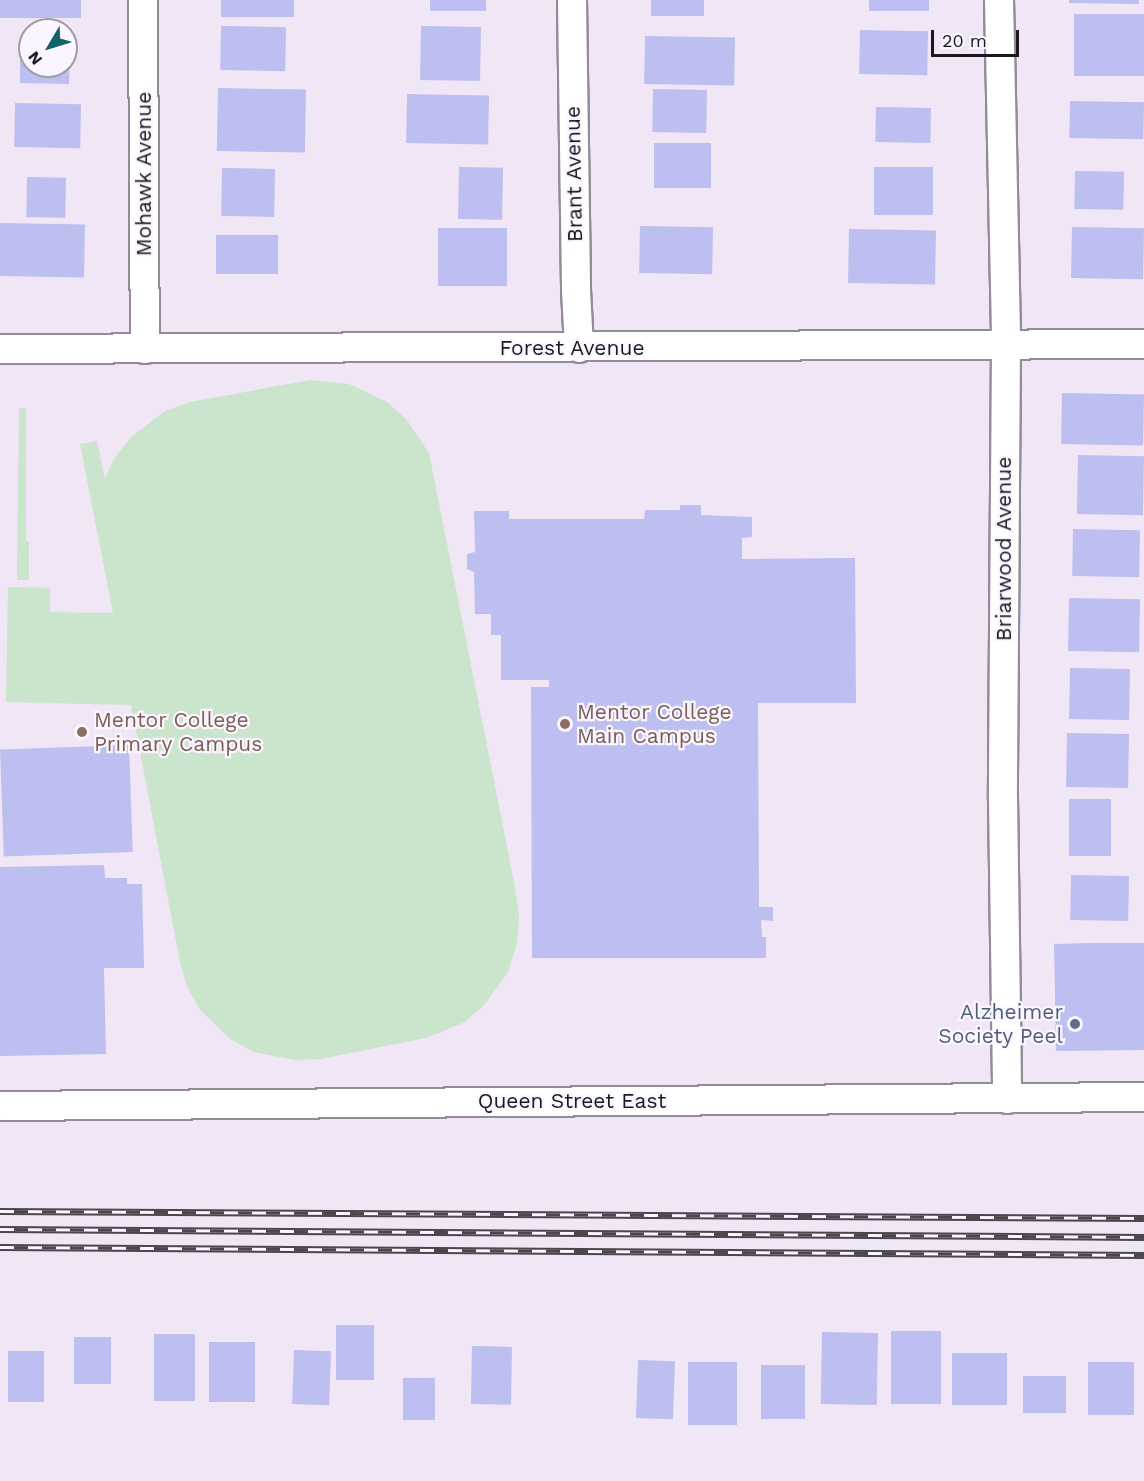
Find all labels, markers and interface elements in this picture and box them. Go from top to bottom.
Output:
north arrow [18,18,78,78]
scale bar [934,18,1022,56]
text: 20 m [942,30,987,51]
text: N [24,48,46,69]
street label: Mohawk Avenue [131,91,157,257]
street label: Brant Avenue [560,105,588,243]
street label: Forest Avenue [499,335,645,361]
street label: Briarwood Avenue [991,456,1017,642]
place label: Mentor College Main Campus [577,699,732,749]
place label: Mentor College Primary Campus [94,707,263,757]
marker: Mentor College Main Campus [558,717,572,731]
marker: Mentor College Primary Campus [75,725,89,739]
place label: Alzheimer Society Peel [938,999,1063,1049]
marker: Alzheimer Society Peel [1068,1017,1082,1031]
street label: Queen Street East [478,1088,666,1114]

